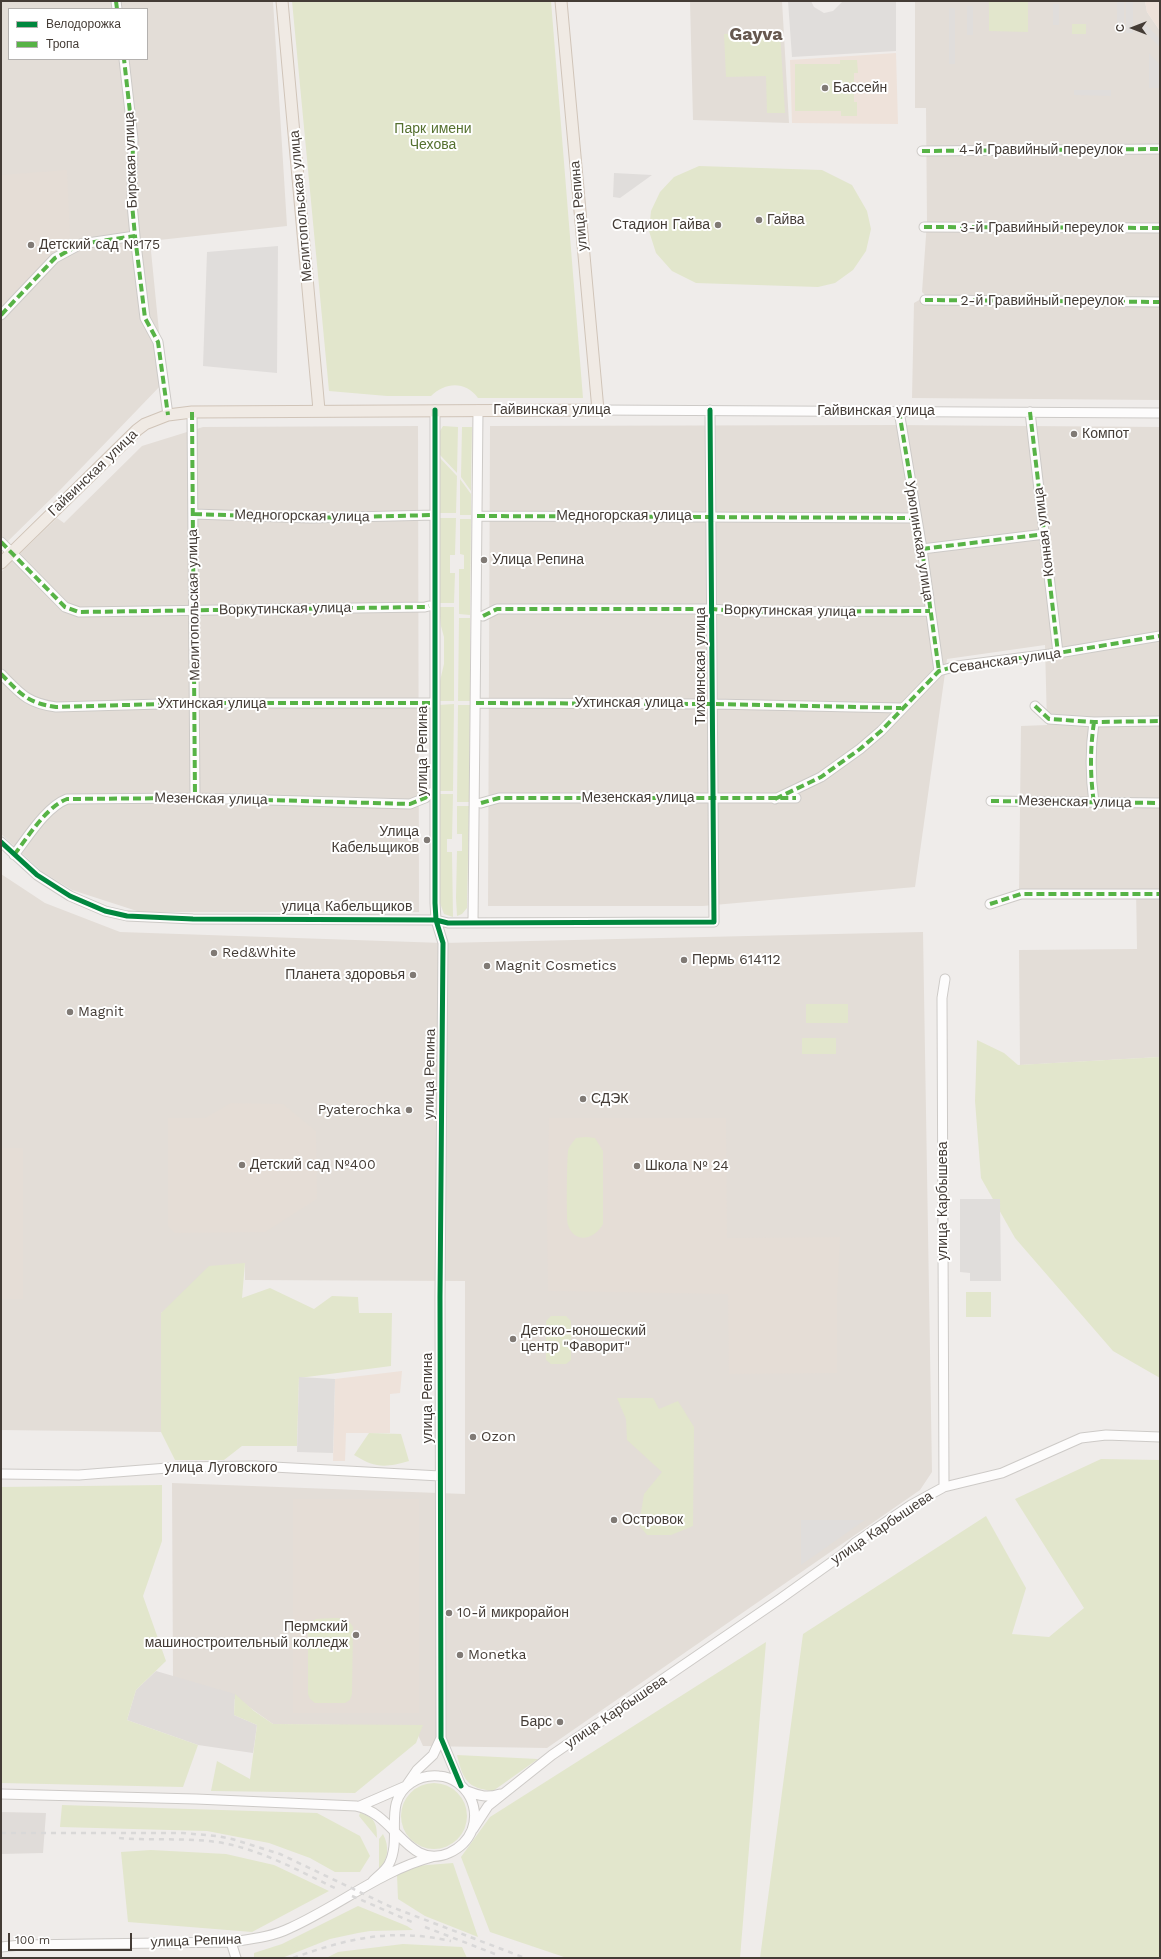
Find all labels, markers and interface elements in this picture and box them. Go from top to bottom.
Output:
legend [8,8,148,60]
north arrow [1113,8,1153,48]
text: Велодорожка [46,17,121,31]
district label: Gayva [729,24,783,46]
text: С [1114,24,1127,32]
text: Тропа [46,37,79,51]
place label: Бассейн [833,80,887,96]
marker: Бассейн [820,83,830,93]
street label: Бирская улица [121,111,141,209]
park label: Парк имени Чехова [394,121,472,154]
street label: Мелитопольская улица [286,130,316,282]
street label: 4-й Гравийный переулок [959,142,1123,158]
street label: улица Репина [567,160,591,252]
place label: Гайва [767,212,804,228]
marker: Гайва [754,215,764,225]
place label: Стадион Гайва [612,217,710,233]
marker: Стадион Гайва [713,220,723,230]
street label: 3-й Гравийный переулок [960,220,1124,236]
place label: Детский сад №175 [39,237,160,253]
marker: Детский сад №175 [26,240,36,250]
street label: 2-й Гравийный переулок [960,293,1124,309]
street label: Гайвинская улица [493,402,611,418]
street label: Гайвинская улица [817,403,935,419]
street label: Гайвинская улица [45,426,141,520]
place label: Компот [1082,426,1129,442]
marker: Компот [1069,429,1079,439]
street label: Урюпинская улица [901,480,937,602]
street label: Конная улица [1030,486,1058,578]
street label: Медногорская улица [234,506,370,526]
street label: Медногорская улица [556,508,692,524]
street label: Мелитопольская улица [184,529,204,681]
place label: Улица Репина [492,552,584,568]
marker: Улица Репина [479,555,489,565]
street label: Воркутинская улица [219,599,351,619]
street label: Воркутинская улица [724,601,856,621]
street label: Тихвинская улица [693,607,709,725]
street label: Севанская улица [948,645,1062,677]
street label: Ухтинская улица [574,695,684,711]
street label: Ухтинская улица [157,696,267,712]
street label: улица Репина [415,706,431,796]
street label: Мезенская улица [154,790,268,808]
street label: Мезенская улица [581,790,695,806]
street label: Мезенская улица [1018,793,1132,811]
place label: Улица Кабельщиков [332,824,419,856]
marker: Улица Кабельщиков [422,835,432,845]
street label: улица Кабельщиков [282,899,412,915]
place label: Red&White [222,945,296,961]
marker: Red&White [209,948,219,958]
place label: Пермь 614112 [692,952,781,968]
marker: Пермь 614112 [679,955,689,965]
place label: Magnit Cosmetics [495,958,617,974]
marker: Magnit Cosmetics [482,961,492,971]
place label: Планета здоровья [285,967,405,983]
marker: Планета здоровья [408,970,418,980]
place label: Magnit [78,1004,123,1020]
marker: Magnit [65,1007,75,1017]
street label: улица Репина [421,1029,439,1119]
place label: СДЭК [591,1091,629,1107]
marker: СДЭК [578,1094,588,1104]
place label: Pyaterochka [318,1102,401,1118]
marker: Pyaterochka [404,1105,414,1115]
street label: улица Карбышева [935,1141,951,1261]
place label: Детский сад №400 [250,1157,376,1173]
place label: Школа № 24 [645,1158,729,1174]
marker: Детский сад №400 [237,1160,247,1170]
marker: Школа № 24 [632,1161,642,1171]
place label: Детско-юношеский центр "Фаворит" [521,1323,646,1356]
marker: Детско-юношеский центр "Фаворит" [508,1334,518,1344]
street label: улица Репина [420,1353,436,1443]
place label: Ozon [481,1429,516,1445]
marker: Ozon [468,1432,478,1442]
street label: улица Луговского [164,1460,278,1476]
street label: улица Карбышева [828,1488,936,1568]
place label: Островок [622,1512,683,1528]
marker: Островок [609,1515,619,1525]
place label: 10-й микрорайон [457,1605,569,1621]
marker: 10-й микрорайон [444,1608,454,1618]
place label: Пермский машиностроительный колледж [145,1619,348,1652]
marker: Пермский машиностроительный колледж [351,1630,361,1640]
place label: Monetka [468,1647,526,1663]
marker: Monetka [455,1650,465,1660]
street label: улица Карбышева [562,1672,670,1752]
place label: Барс [520,1714,552,1730]
marker: Барс [555,1717,565,1727]
scale bar [10,1925,134,1951]
street label: улица Репина [150,1931,242,1951]
text: 100 m [15,1933,50,1947]

